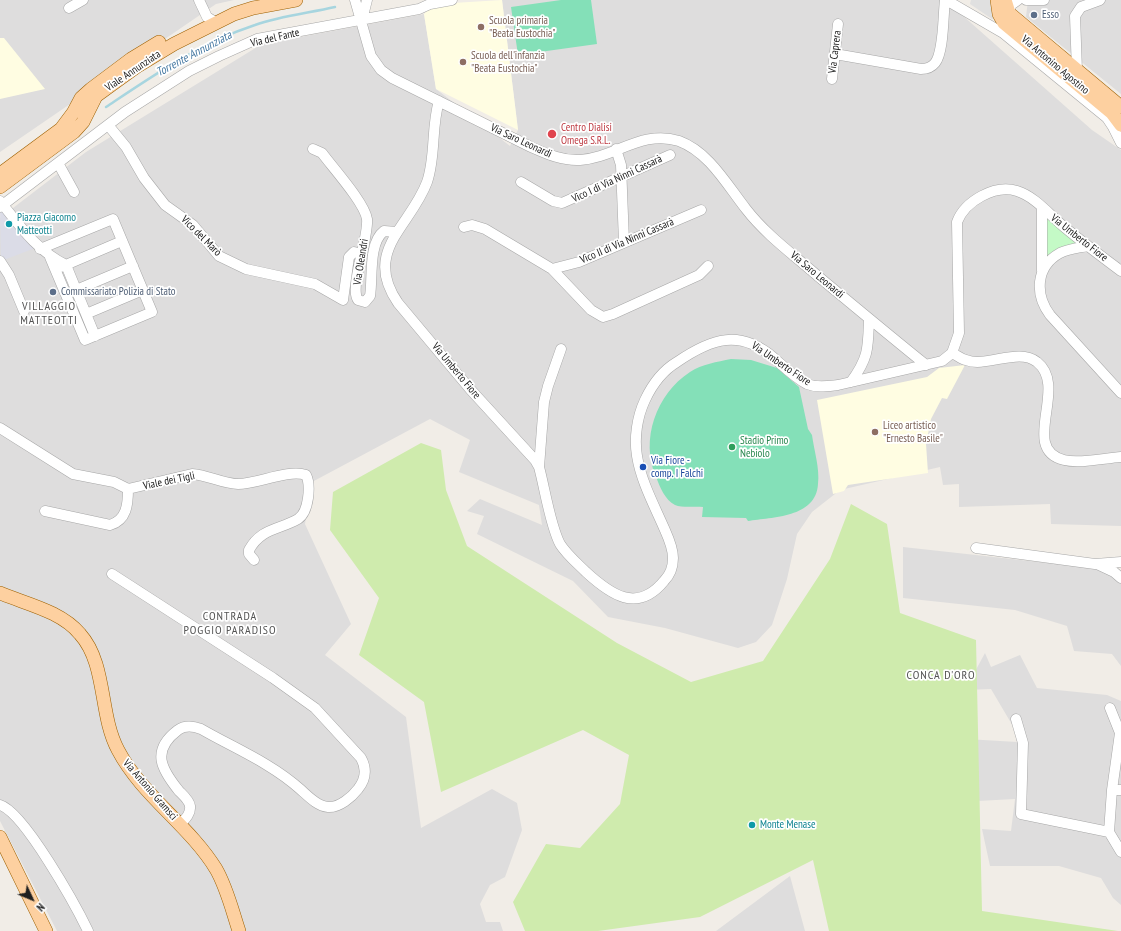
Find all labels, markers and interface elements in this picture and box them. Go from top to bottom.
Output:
place label: Esso [1042,8,1059,22]
marker: Esso [1029,10,1039,20]
place label: Scuola primaria "Beata Eustochia" [489,14,555,40]
marker: Scuola primaria "Beata Eustochia" [476,22,486,32]
street label: Via del Fante [249,26,301,50]
water label: Torrente Annunziata [154,28,234,80]
street label: Via Caprera [826,30,844,74]
street label: Via Antonino Agostino [1018,33,1092,97]
street label: Viale Annunziata [103,48,163,94]
place label: Scuola dell'infanzia "Beata Eustochia" [471,49,545,75]
marker: Scuola dell'infanzia "Beata Eustochia" [458,57,468,67]
street label: Via Saro Leonardi [488,121,554,161]
place label: Centro Dialisi Omega S.R.L. [561,121,612,147]
marker: Centro Dialisi Omega S.R.L. [546,128,558,140]
street label: Vico I di Via Ninni Cassarà [570,152,664,206]
place label: Piazza Giacomo Matteotti [17,211,76,237]
street label: Via Umberto Fiore [1048,212,1110,264]
street label: Vico del Marò [178,213,224,259]
street label: Vico II di Via Ninni Cassarà [578,215,676,267]
marker: Piazza Giacomo Matteotti [4,219,14,229]
street label: Via Oleandri [351,238,371,286]
street label: Via Saro Leonardi [787,249,847,301]
place label: Commissariato Polizia di Stato [61,285,176,299]
marker: Commissariato Polizia di Stato [48,287,58,297]
district label: VILLAGGIO MATTEOTTI [20,300,78,328]
street label: Via Umberto Fiore [749,339,813,389]
street label: Via Umberto Fiore [429,340,483,402]
place label: Liceo artistico "Ernesto Basile" [883,419,943,445]
marker: Liceo artistico "Ernesto Basile" [870,427,880,437]
place label: Stadio Primo Nebiolo [740,434,788,460]
marker: Stadio Primo Nebiolo [727,442,737,452]
place label: Via Fiore - comp. I Falchi [651,454,703,480]
marker: Via Fiore - comp. I Falchi [638,462,648,472]
street label: Viale dei Tigli [142,469,196,493]
district label: CONTRADA POGGIO PARADISO [183,610,277,638]
district label: CONCA D'ORO [907,669,975,683]
street label: Via Antonio Gramsci [120,757,180,823]
place label: Monte Menase [760,818,815,832]
marker: Monte Menase [747,820,757,830]
north arrow [12,879,52,919]
text: N [34,900,48,914]

